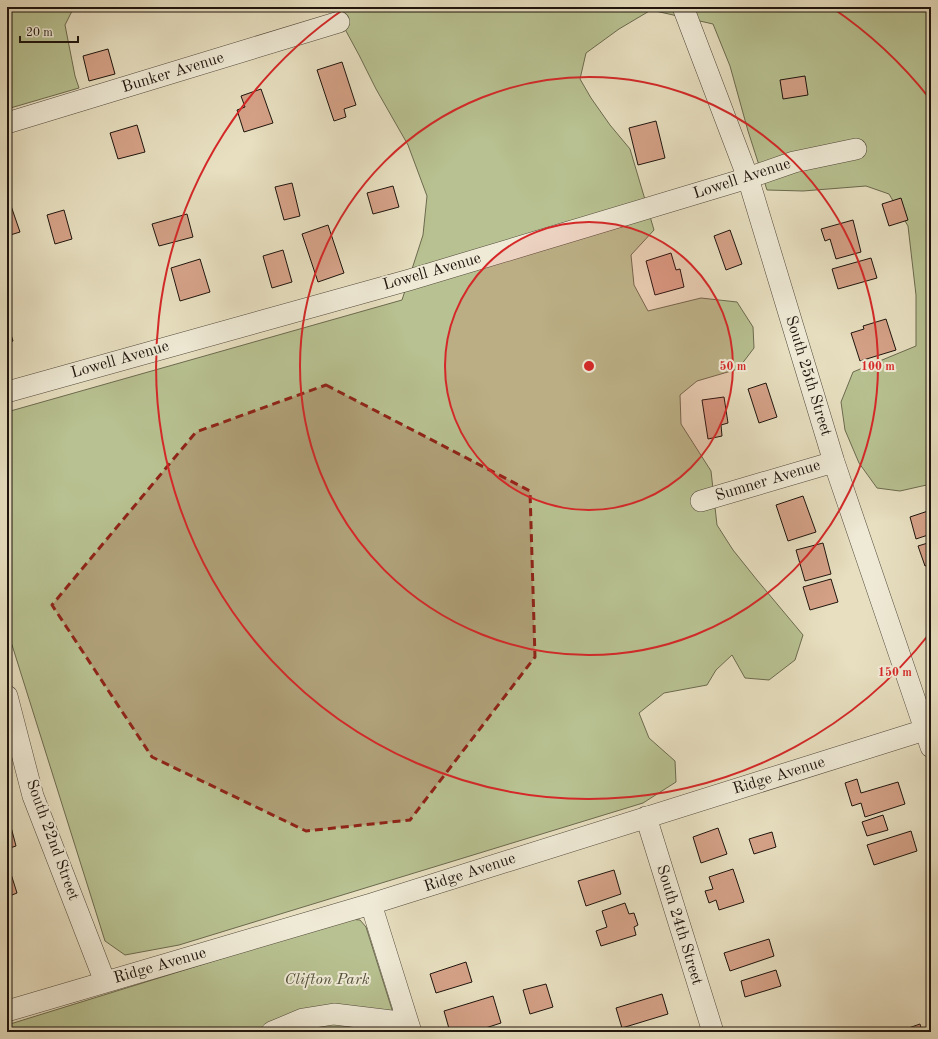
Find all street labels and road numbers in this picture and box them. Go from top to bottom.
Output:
street label: Bunker Avenue [120,50,226,96]
street label: Lowell Avenue [691,156,793,202]
street label: Lowell Avenue [381,250,483,294]
street label: South 25th Street [782,314,834,438]
street label: Lowell Avenue [69,338,171,382]
street label: Sumner Avenue [714,457,822,505]
street label: Ridge Avenue [731,754,827,798]
street label: South 22nd Street [23,777,81,903]
street label: Ridge Avenue [422,851,518,895]
street label: South 24th Street [653,863,705,987]
street label: Ridge Avenue [112,945,208,987]

